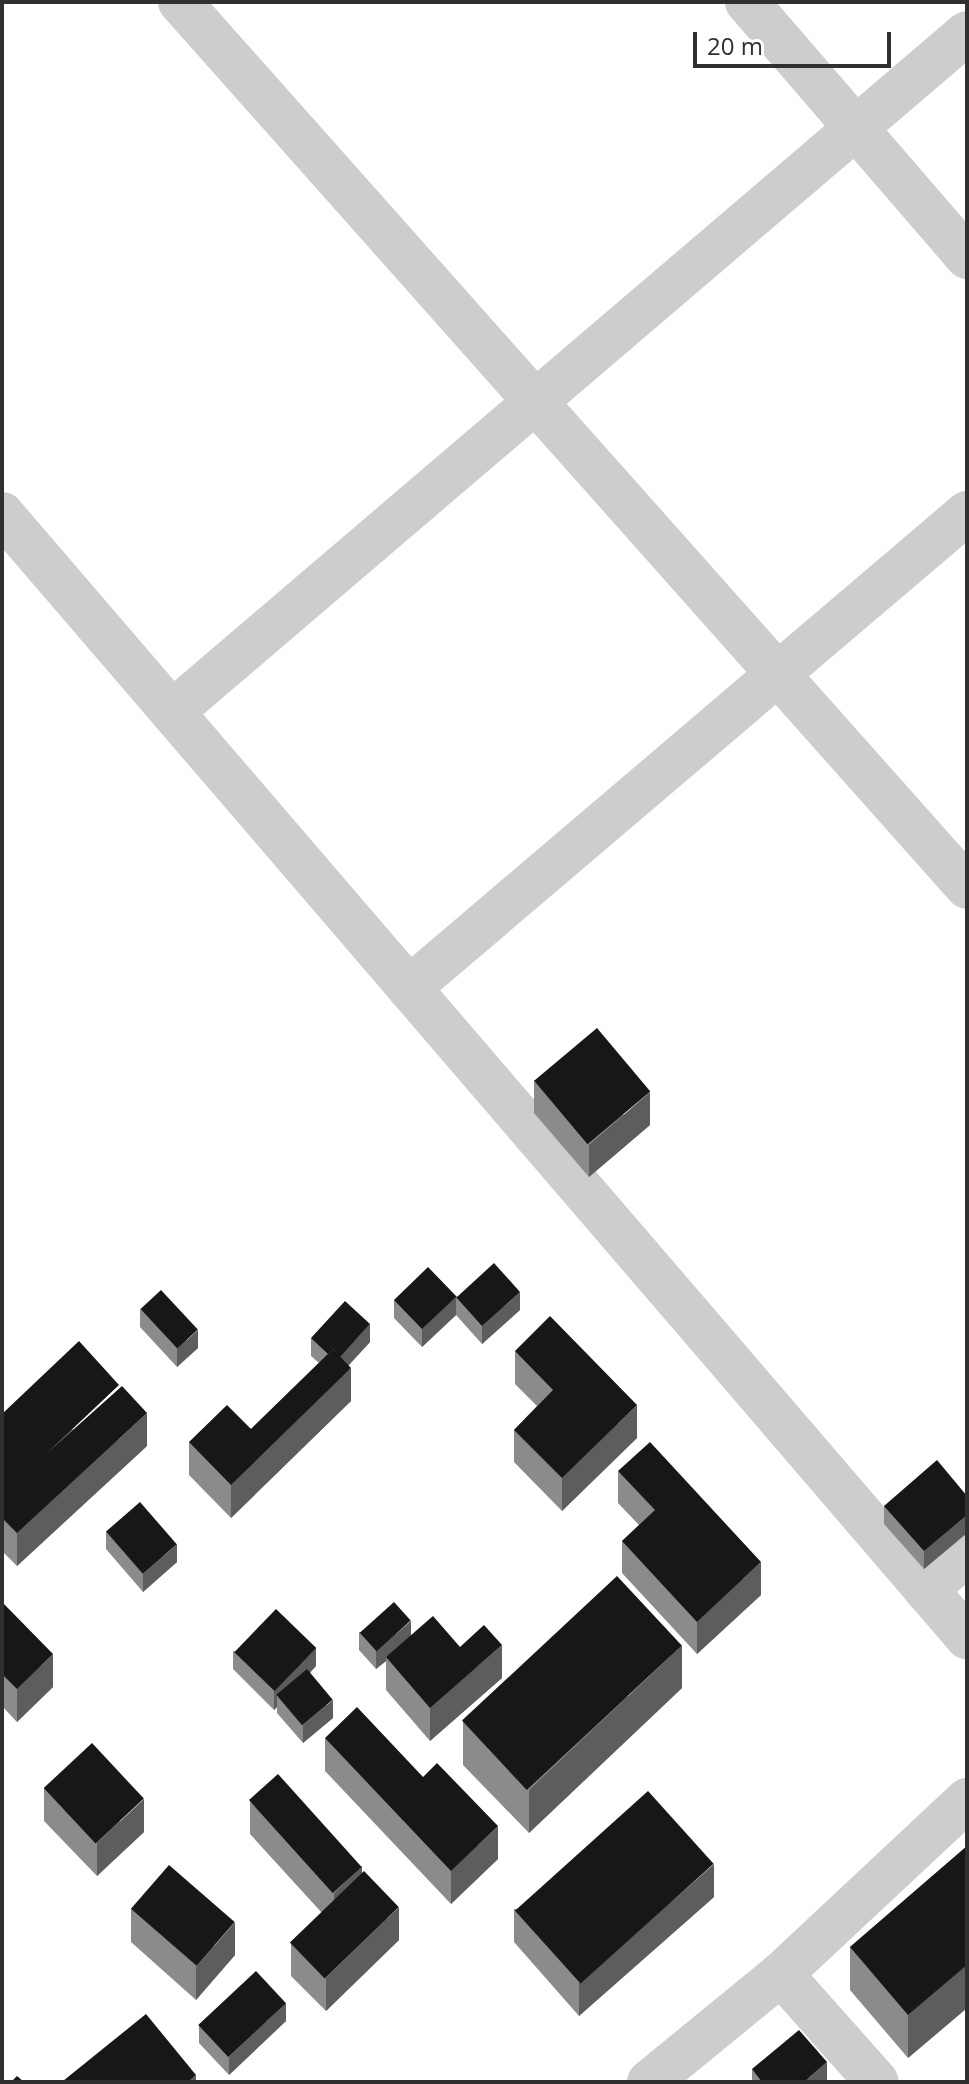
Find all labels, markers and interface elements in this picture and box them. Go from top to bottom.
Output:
scale bar [697,16,895,66]
text: 20 m [707,29,763,62]

